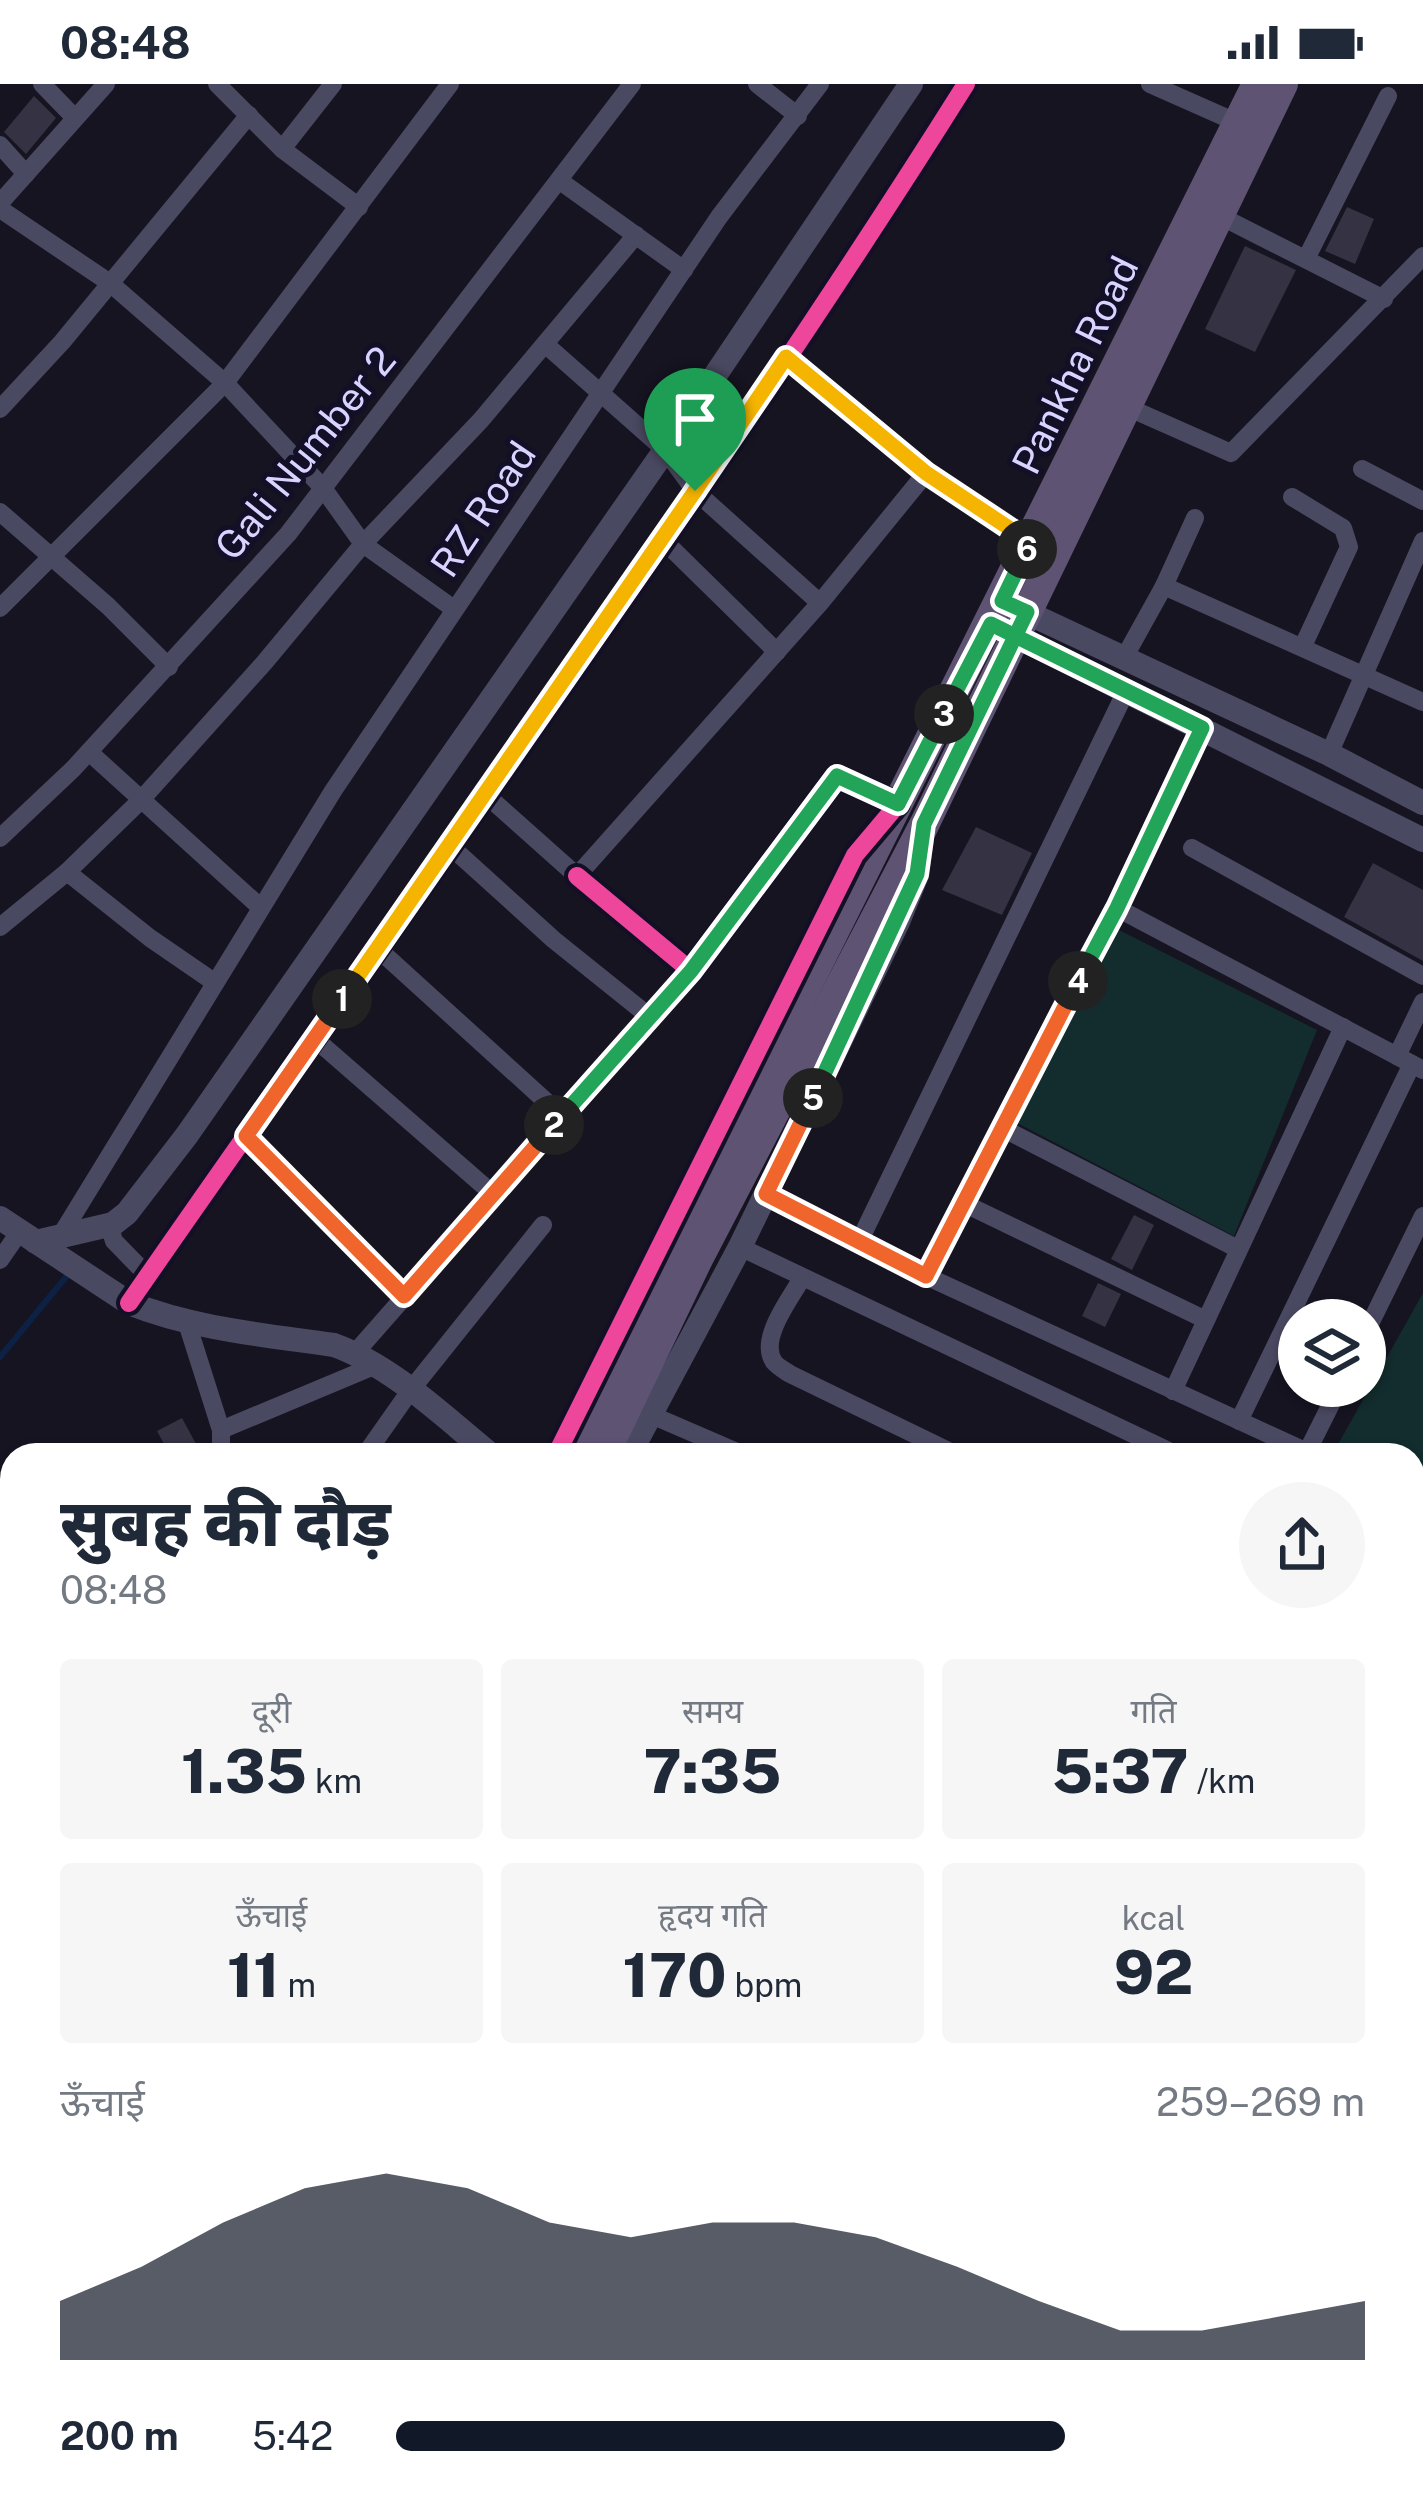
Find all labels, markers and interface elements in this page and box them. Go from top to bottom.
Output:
text: 08:48 [60,16,191,69]
street label: Pankha Road [1003,249,1147,481]
street label: Gali Number 2 [205,337,405,569]
pin [644,368,746,491]
icon: arrive [662,386,728,452]
street label: RZ Road [421,433,545,585]
pin: 6 [997,519,1057,579]
text: 6 [1016,530,1038,568]
pin: 3 [914,684,974,744]
text: 3 [933,695,955,733]
pin: 4 [1048,951,1108,1011]
text: 4 [1067,962,1089,1000]
pin: 1 [312,969,372,1029]
text: 1 [335,980,349,1018]
pin: 5 [783,1068,843,1128]
text: 5 [802,1079,824,1117]
pin: 2 [524,1095,584,1155]
text: 2 [544,1106,564,1144]
map controls [1278,1299,1386,1407]
button: layers [1278,1299,1386,1407]
button: share [1239,1482,1365,1608]
text: सुबह की दौड़ [60,1483,391,1561]
text: 08:48 [60,1567,167,1613]
text: दूरी [252,1692,291,1730]
text: समय [682,1692,743,1730]
text: गति [1131,1692,1176,1730]
text: 1.35 [181,1736,307,1807]
text: 7:35 [644,1736,781,1807]
text: 5:37 [1052,1736,1189,1807]
text: km [307,1762,362,1800]
text: /km [1189,1762,1255,1800]
text: ऊँचाई [236,1896,307,1934]
text: हृदय गति [658,1896,767,1934]
text: kcal [1122,1899,1185,1937]
text: 92 [1114,1937,1193,2008]
text: 11 [227,1940,279,2011]
text: 170 [623,1940,726,2011]
text: m [279,1966,316,2004]
text: bpm [726,1966,802,2004]
text: ऊँचाई [60,2079,145,2125]
text: 259–269 m [1156,2079,1365,2125]
text: 200 m [60,2413,179,2459]
text: 5:42 [252,2413,333,2459]

